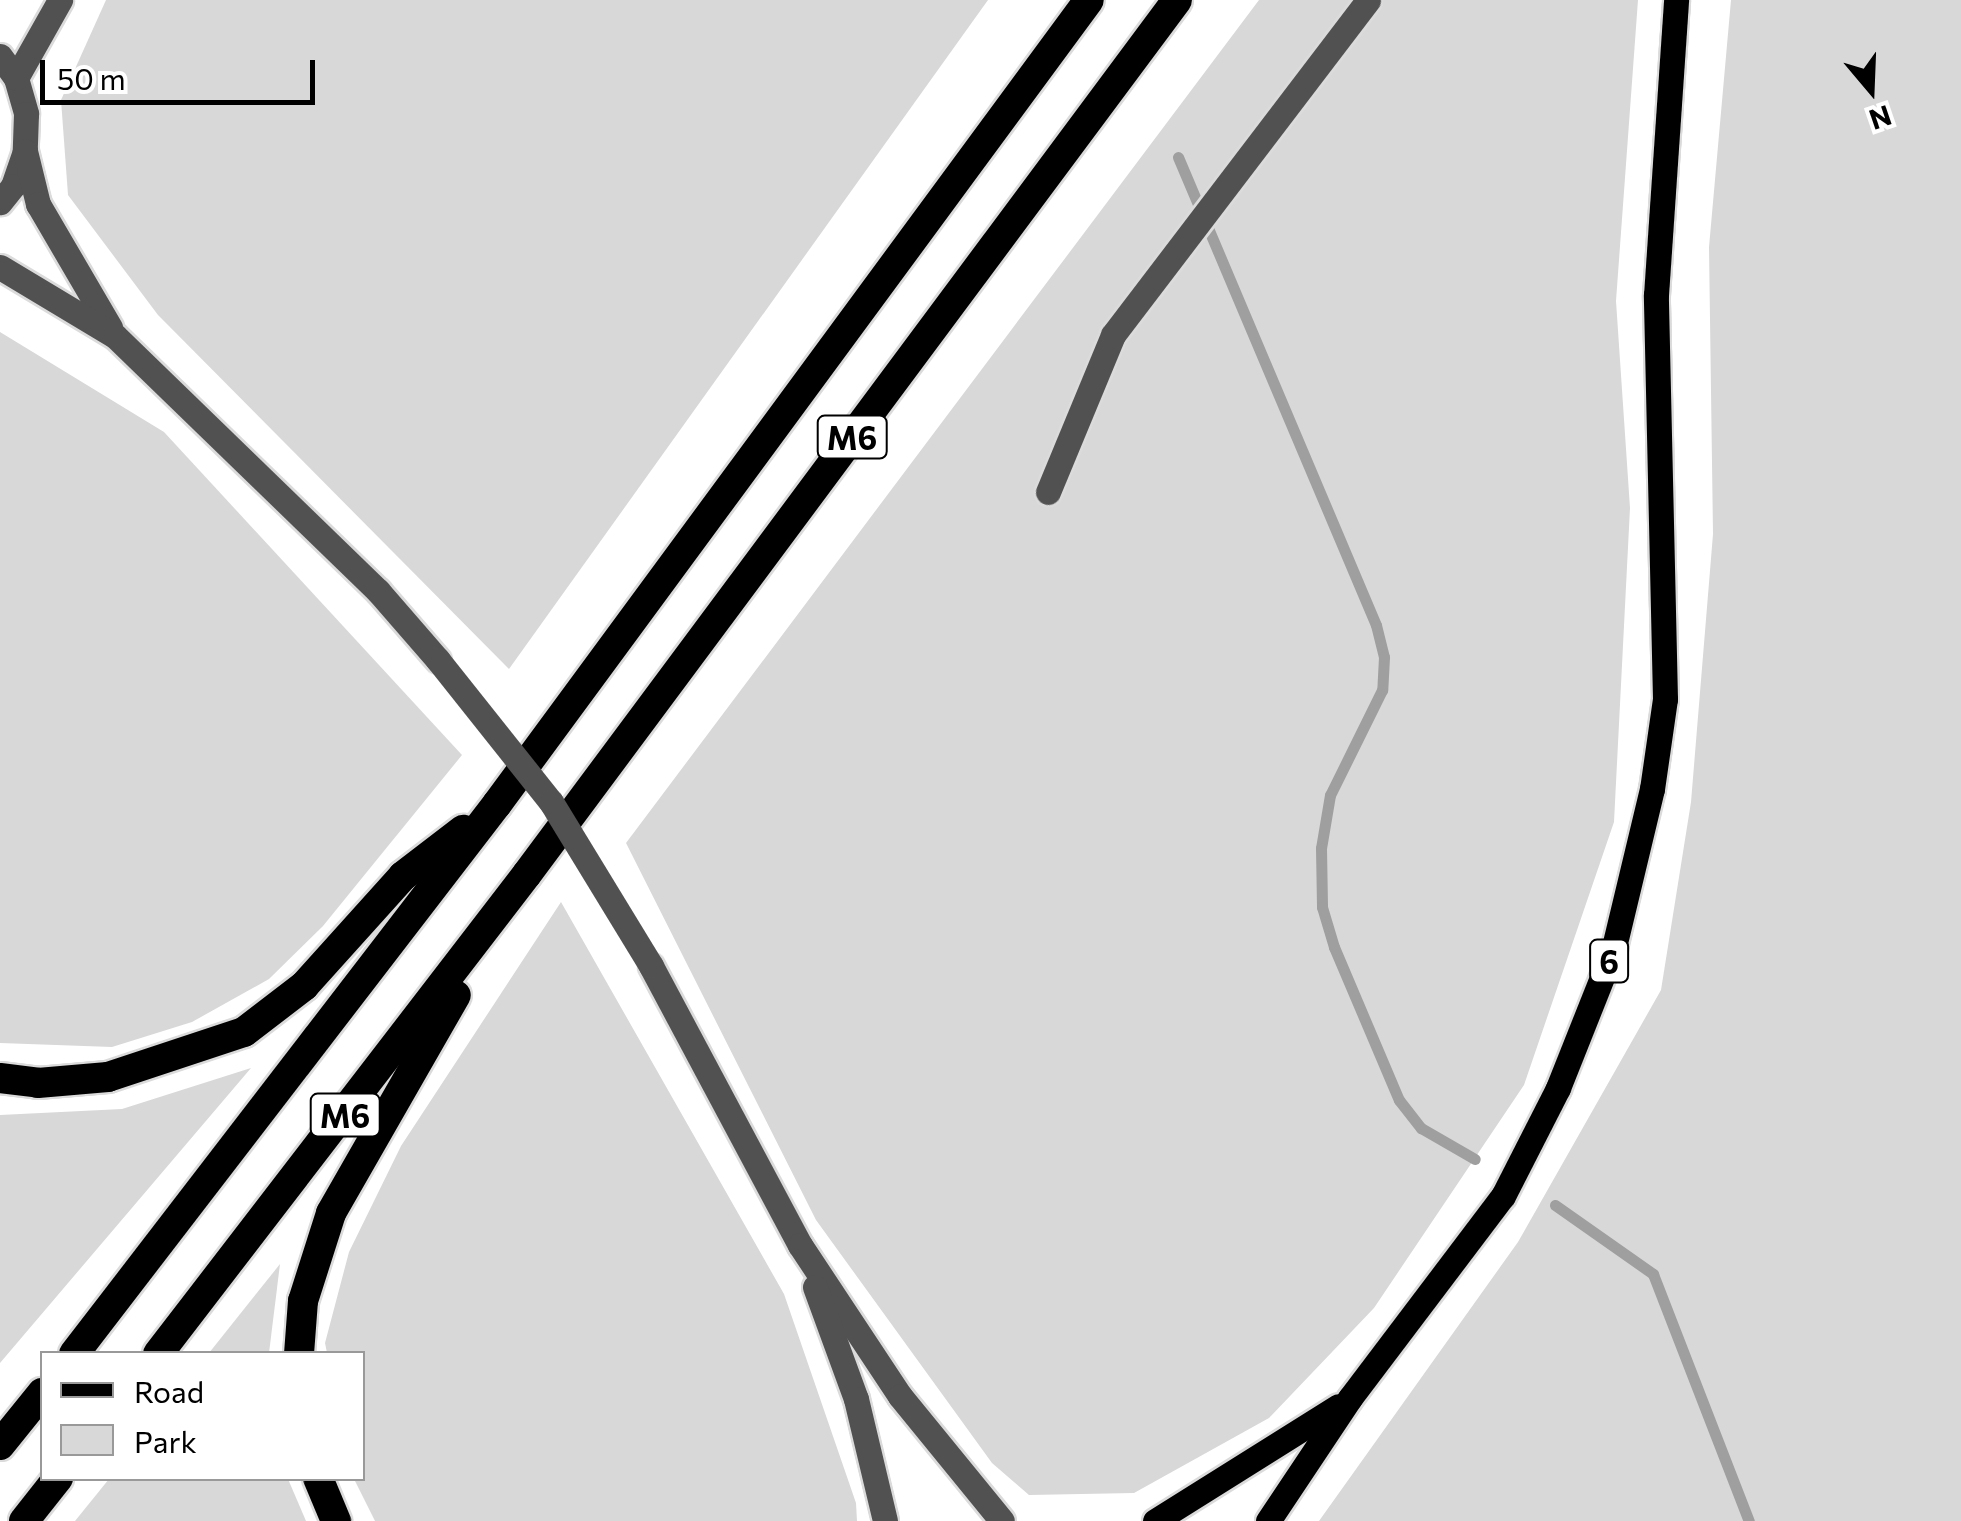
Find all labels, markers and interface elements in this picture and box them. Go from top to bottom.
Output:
scale bar [45,40,320,102]
north arrow [1821,40,1921,140]
text: 50 m [57,59,126,96]
text: N [1865,99,1896,138]
road number: M6 [814,410,890,464]
road number: 6 [1589,934,1629,988]
road number: M6 [308,1088,382,1142]
legend [40,1351,365,1481]
text: Road [134,1372,204,1409]
text: Park [134,1422,197,1459]

